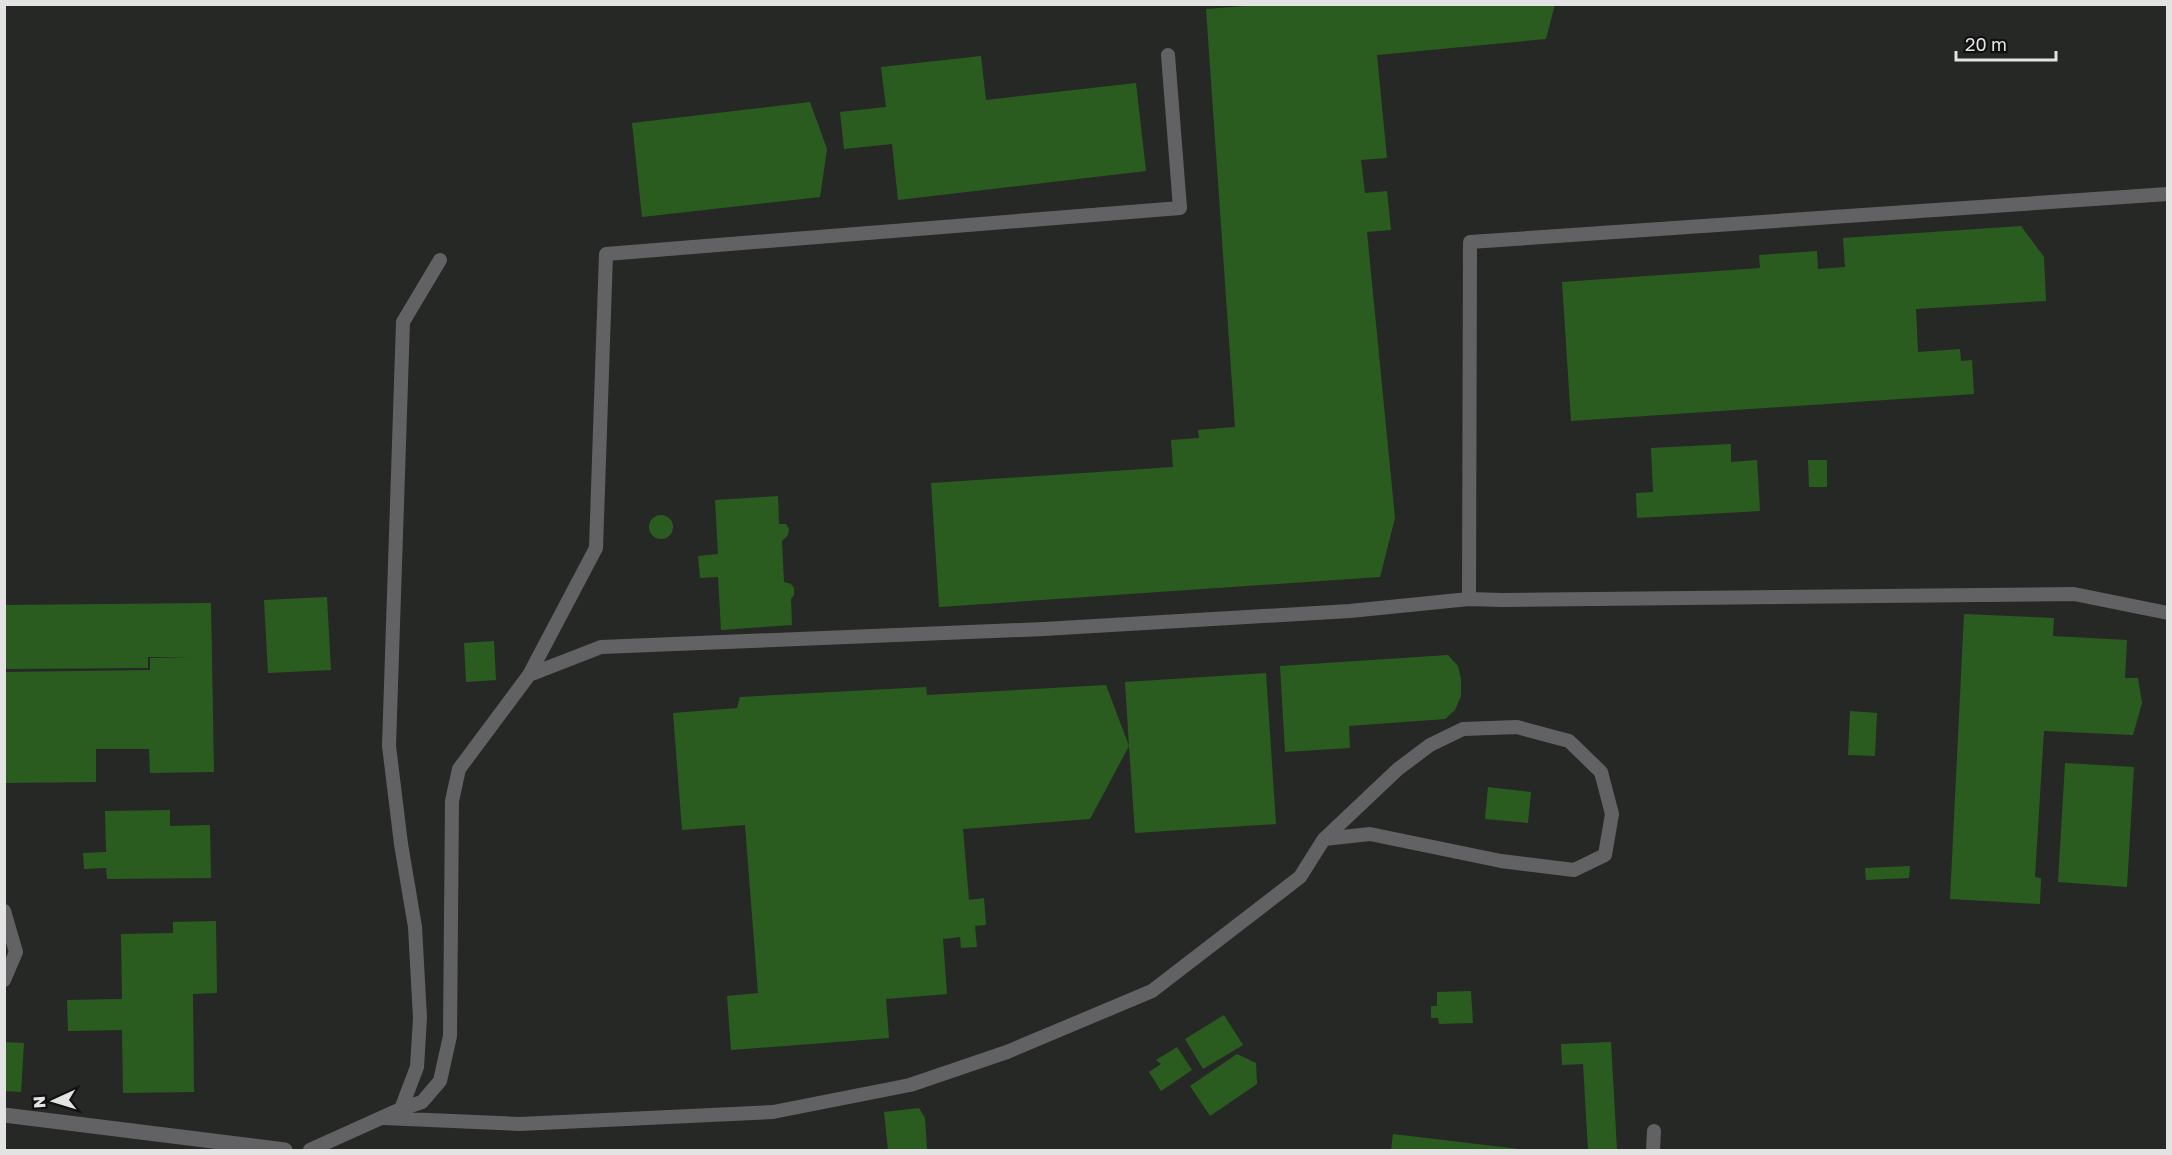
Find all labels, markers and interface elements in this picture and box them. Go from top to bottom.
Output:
scale bar [1956,24,2056,62]
text: 20 m [1965,33,2007,55]
north arrow [24,1071,84,1131]
text: N [29,1095,49,1109]

